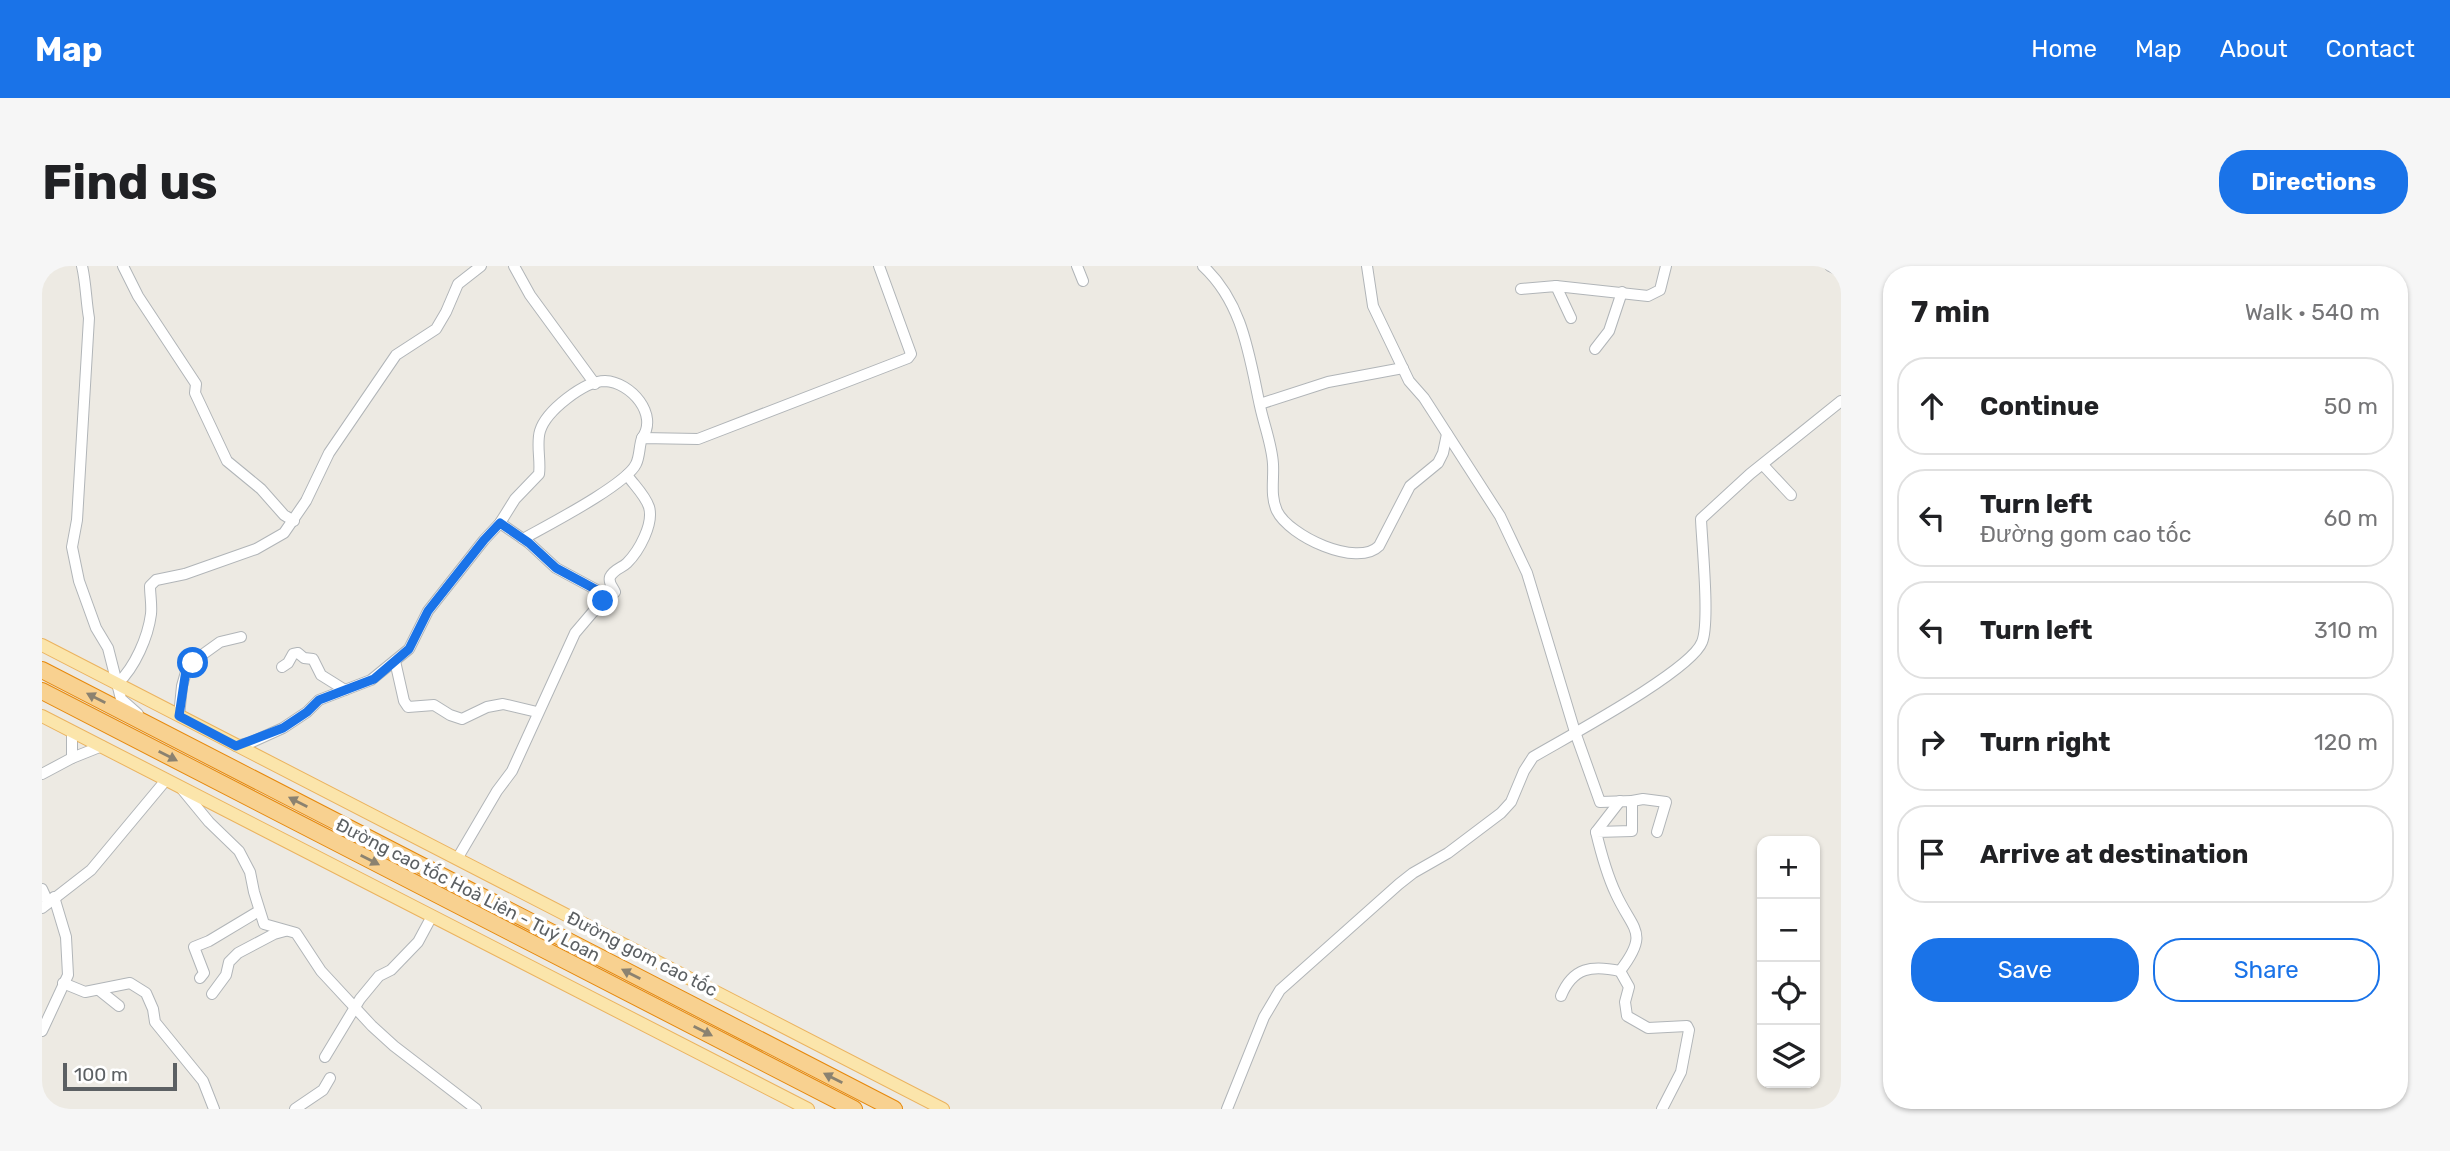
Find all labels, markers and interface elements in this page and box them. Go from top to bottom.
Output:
text: Map [35,30,103,69]
text: Home [2031,35,2097,63]
text: Map [2135,35,2182,63]
text: About [2220,35,2288,63]
text: Contact [2326,35,2415,63]
button: Directions [2219,150,2408,214]
text: Find us [42,153,218,211]
text: 7 min [1911,294,1990,330]
text: Walk · 540 m [2245,298,2380,326]
icon: ahead [1913,387,1951,425]
text: Continue [1980,391,2099,422]
text: 50 m [2324,392,2378,420]
text: Turn left [1980,489,2092,520]
icon: left [1913,499,1951,537]
text: 60 m [2323,504,2378,532]
text: Đường gom cao tốc [1980,520,2191,548]
route end [587,585,618,616]
icon: left [1913,611,1951,649]
text: Turn left [1980,615,2092,646]
text: 310 m [2314,616,2378,644]
route start [177,647,208,678]
one-way arrow [86,692,106,704]
icon: right [1913,723,1951,761]
text: Turn right [1980,727,2110,758]
text: 120 m [2314,728,2378,756]
one-way arrow [158,750,178,761]
one-way arrow [288,796,308,808]
street label: Đường cao tốc Hoà Liên - Tuý Loan [332,813,604,966]
icon: arrive [1913,835,1951,873]
map controls [1757,836,1820,1088]
button: + [1757,836,1820,899]
text: Arrive at destination [1980,839,2248,870]
one-way arrow [360,854,380,865]
button: − [1757,899,1820,962]
street label: Đường gom cao tốc [563,906,721,1001]
button: Save [1911,938,2139,1002]
button: Share [2153,938,2380,1002]
button: locate [1757,962,1820,1025]
one-way arrow [621,968,641,979]
button: layers [1757,1025,1820,1088]
one-way arrow [693,1026,713,1037]
scale bar [63,1060,177,1092]
text: 100 m [74,1063,128,1086]
one-way arrow [823,1072,843,1084]

